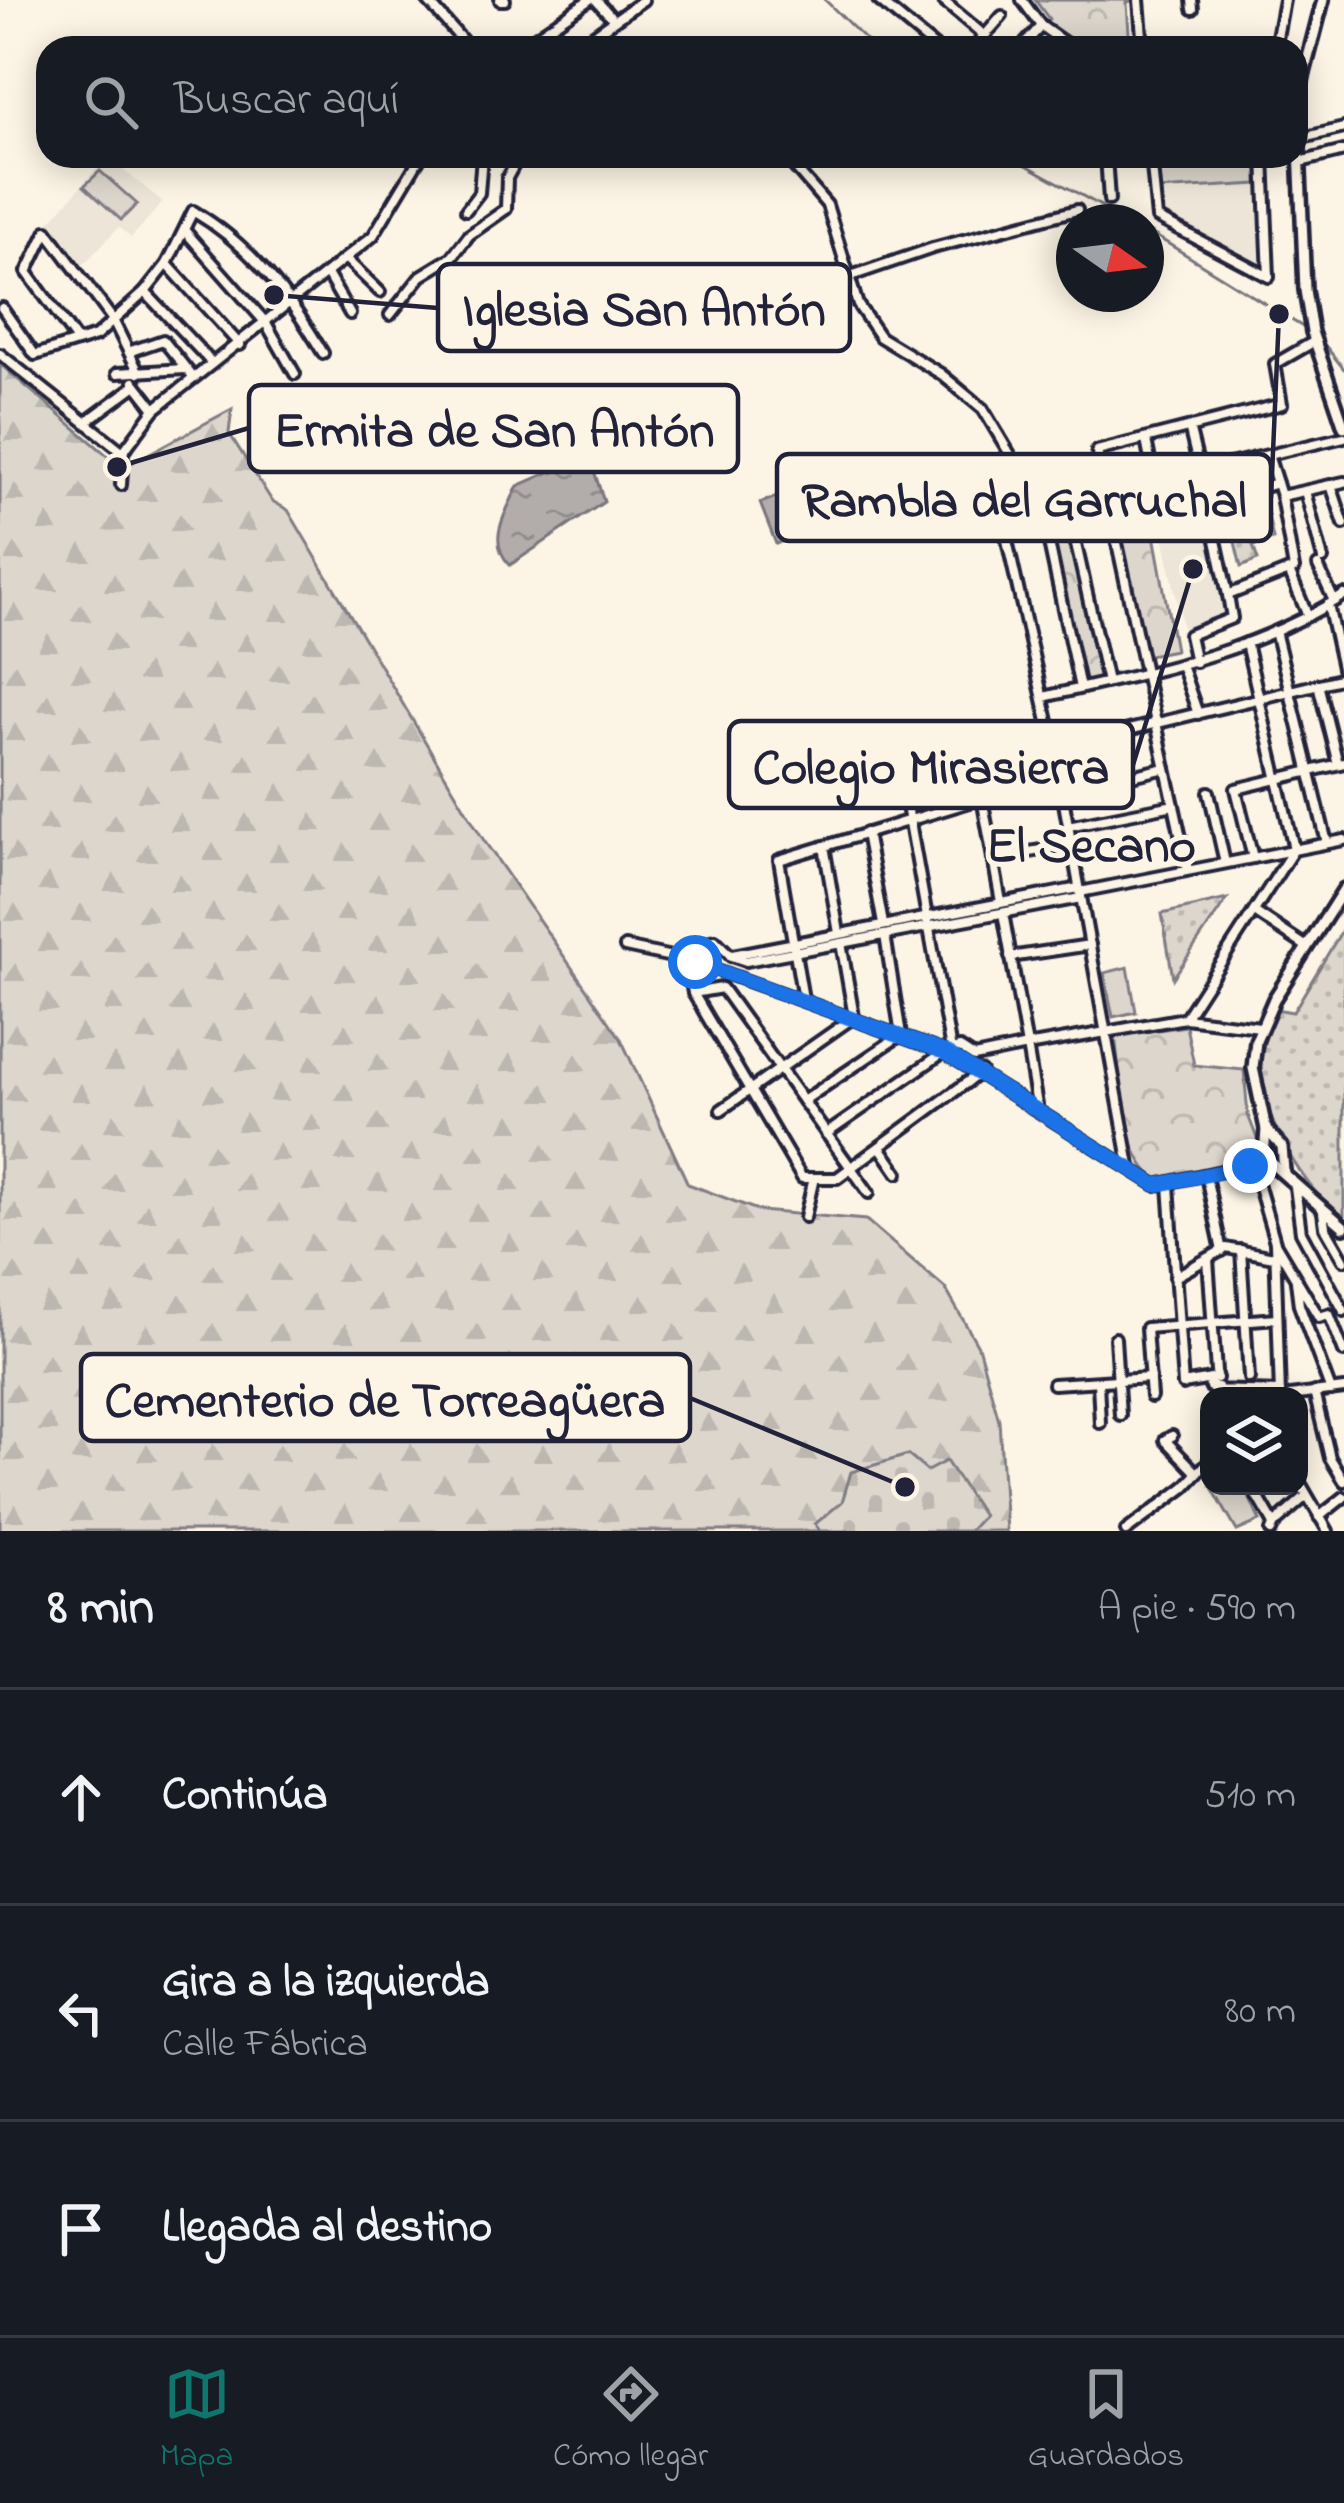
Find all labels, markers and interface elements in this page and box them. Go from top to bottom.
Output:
search box [36,36,1308,168]
icon: search [78,69,144,135]
text: Buscar aquí [174,69,399,135]
north arrow [1056,204,1164,312]
callout: Iglesia San Antón [438,264,850,351]
text: Iglesia San Antón [462,275,826,351]
callout: Ermita de San Antón [249,385,738,472]
text: Ermita de San Antón [274,396,714,471]
callout: Rambla del Garruchal [777,454,1271,541]
text: Rambla del Garruchal [801,466,1247,541]
callout: Colegio Mirasierra [729,721,1133,808]
text: Colegio Mirasierra [753,733,1109,809]
district label: El Secano [986,811,1196,886]
route start [668,935,722,989]
route end [1223,1139,1277,1193]
callout: Cementerio de Torreagüera [81,1354,690,1441]
text: Cementerio de Torreagüera [105,1366,665,1442]
map controls [1200,1387,1308,1495]
button: layers [1200,1387,1308,1495]
text: 8 min [48,1572,154,1647]
text: A pie · 590 m [1098,1581,1296,1638]
icon: ahead [48,1764,114,1830]
text: Continúa [162,1764,328,1830]
text: 510 m [1204,1768,1296,1825]
text: Gira a la izquierda [162,1951,490,2017]
icon: left [48,1980,114,2046]
text: 80 m [1225,1984,1296,2041]
text: Calle Fábrica [162,2017,368,2074]
icon: arrive [48,2196,114,2262]
text: Llegada al destino [162,2196,492,2262]
tab: Mapa [160,2361,233,2481]
tab: Cómo llegar [553,2361,708,2481]
tab: Guardados [1028,2361,1184,2481]

